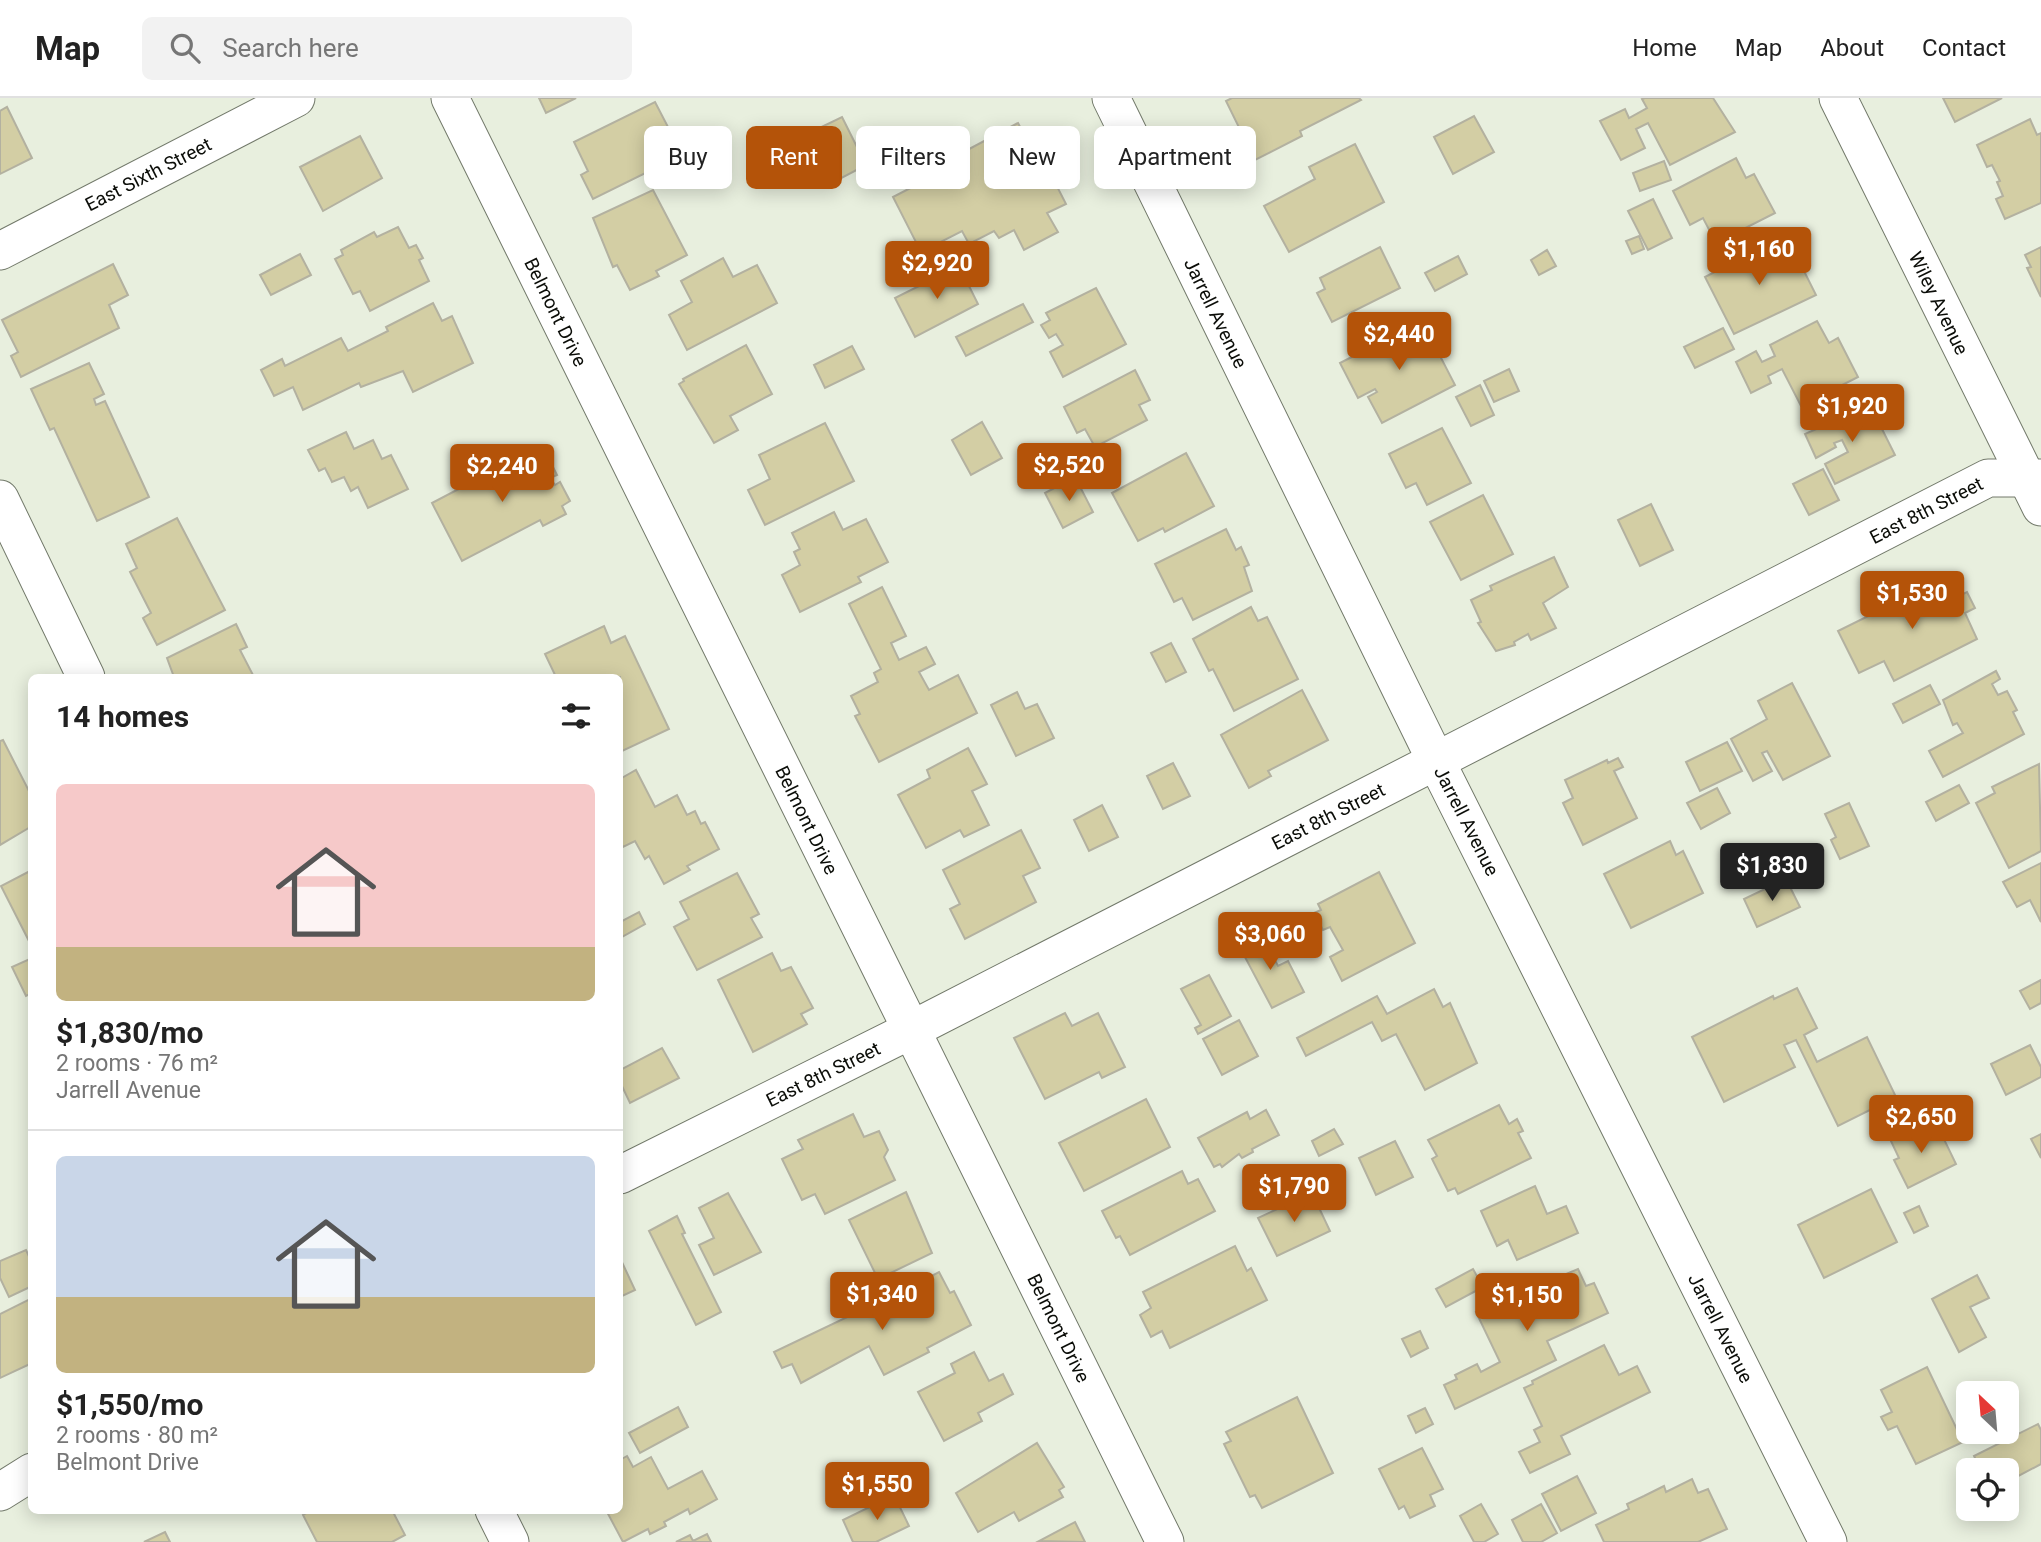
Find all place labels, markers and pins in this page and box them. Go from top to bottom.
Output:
pin: $1,160 [1702,228,1816,287]
pin: $2,920 [880,242,994,301]
pin: $2,440 [1342,313,1456,372]
pin: $1,920 [1795,384,1909,444]
pin: $2,240 [445,444,559,504]
pin: $2,520 [1012,444,1126,503]
pin: $1,530 [1855,572,1969,631]
pin: $1,830 [1715,844,1829,903]
pin: $3,060 [1213,912,1327,972]
pin: $2,650 [1864,1096,1978,1155]
pin: $1,790 [1237,1164,1351,1224]
pin: $1,340 [825,1272,939,1332]
pin: $1,150 [1470,1274,1584,1333]
pin: $1,550 [820,1462,934,1522]

